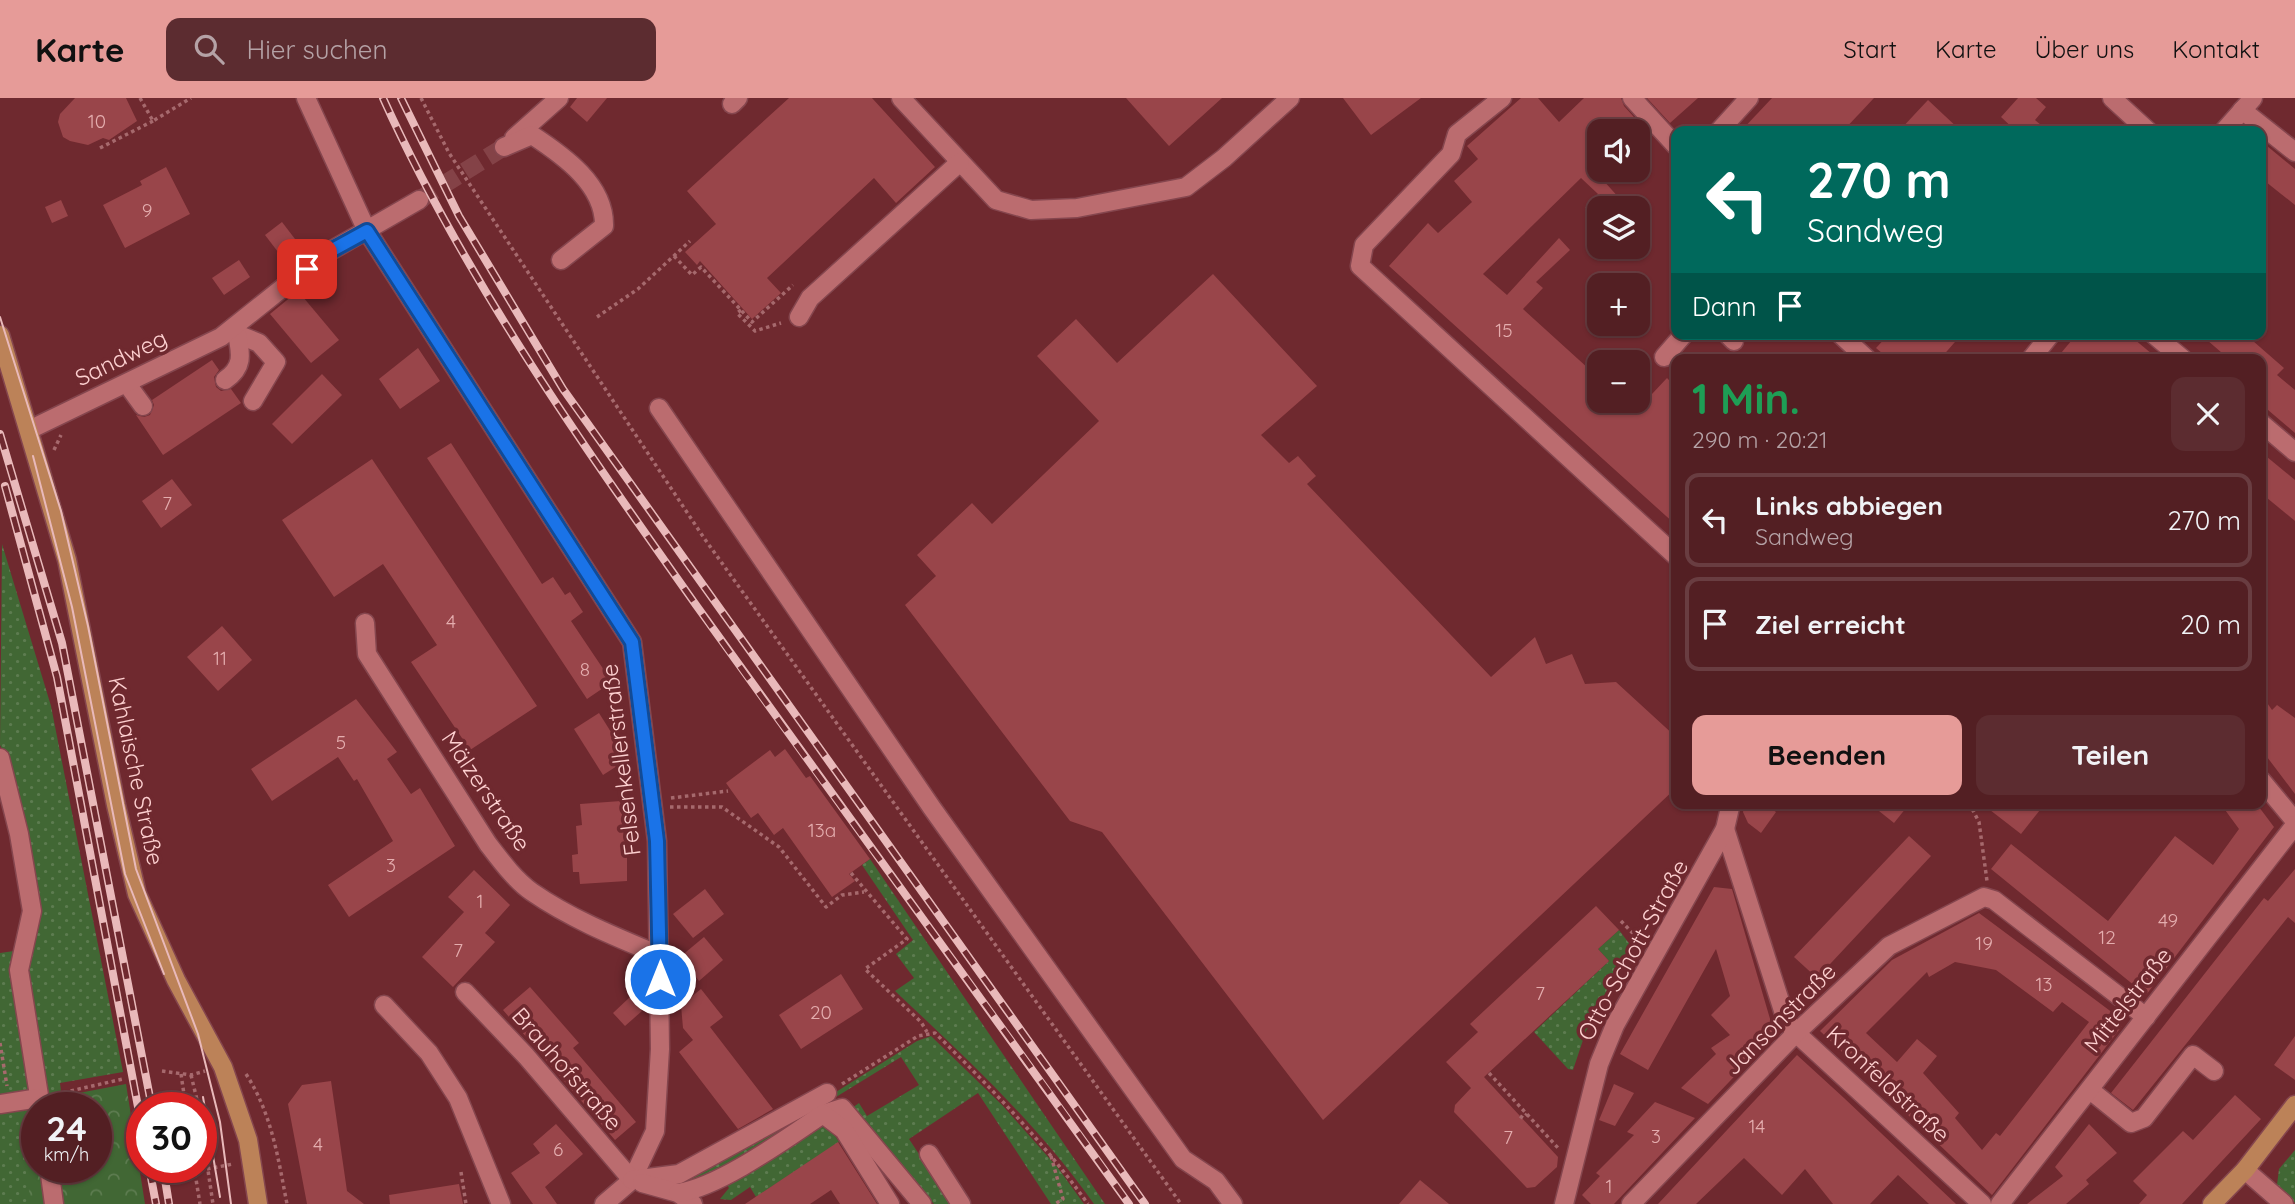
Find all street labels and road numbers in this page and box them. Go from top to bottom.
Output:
street label: Sandweg [70,323,171,392]
street label: Felsenkellerstraße [594,662,647,858]
street label: Kahlaische Straße [102,674,171,868]
street label: Mälzerstraße [436,725,537,856]
street label: Otto-Schott-Straße [1571,854,1694,1045]
street label: Mittelstraße [2077,941,2178,1058]
street label: Jansonstraße [1718,957,1842,1081]
street label: Brauhofstraße [506,1001,629,1136]
street label: Kronfeldstraße [1821,1019,1956,1148]

